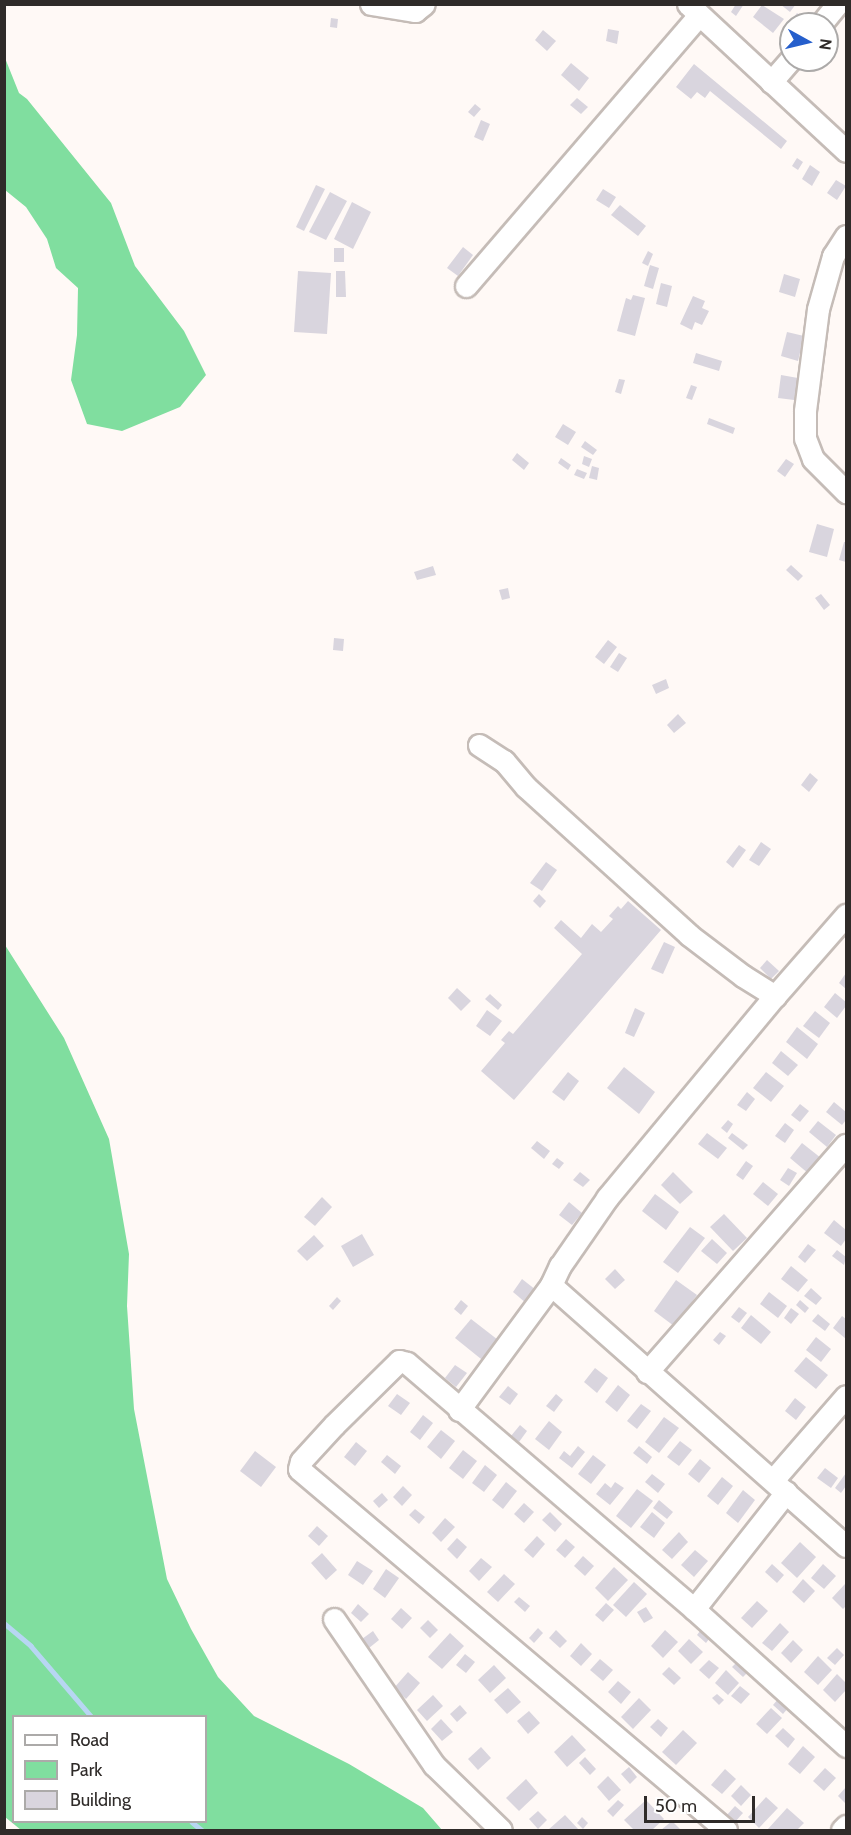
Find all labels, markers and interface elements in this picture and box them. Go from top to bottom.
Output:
north arrow [779,12,839,72]
text: N [815,37,836,51]
legend [12,1715,207,1823]
text: Road [70,1729,109,1751]
text: Park [70,1759,102,1781]
scale bar [647,1784,758,1822]
text: Building [70,1789,131,1811]
text: 50 m [655,1795,697,1817]

